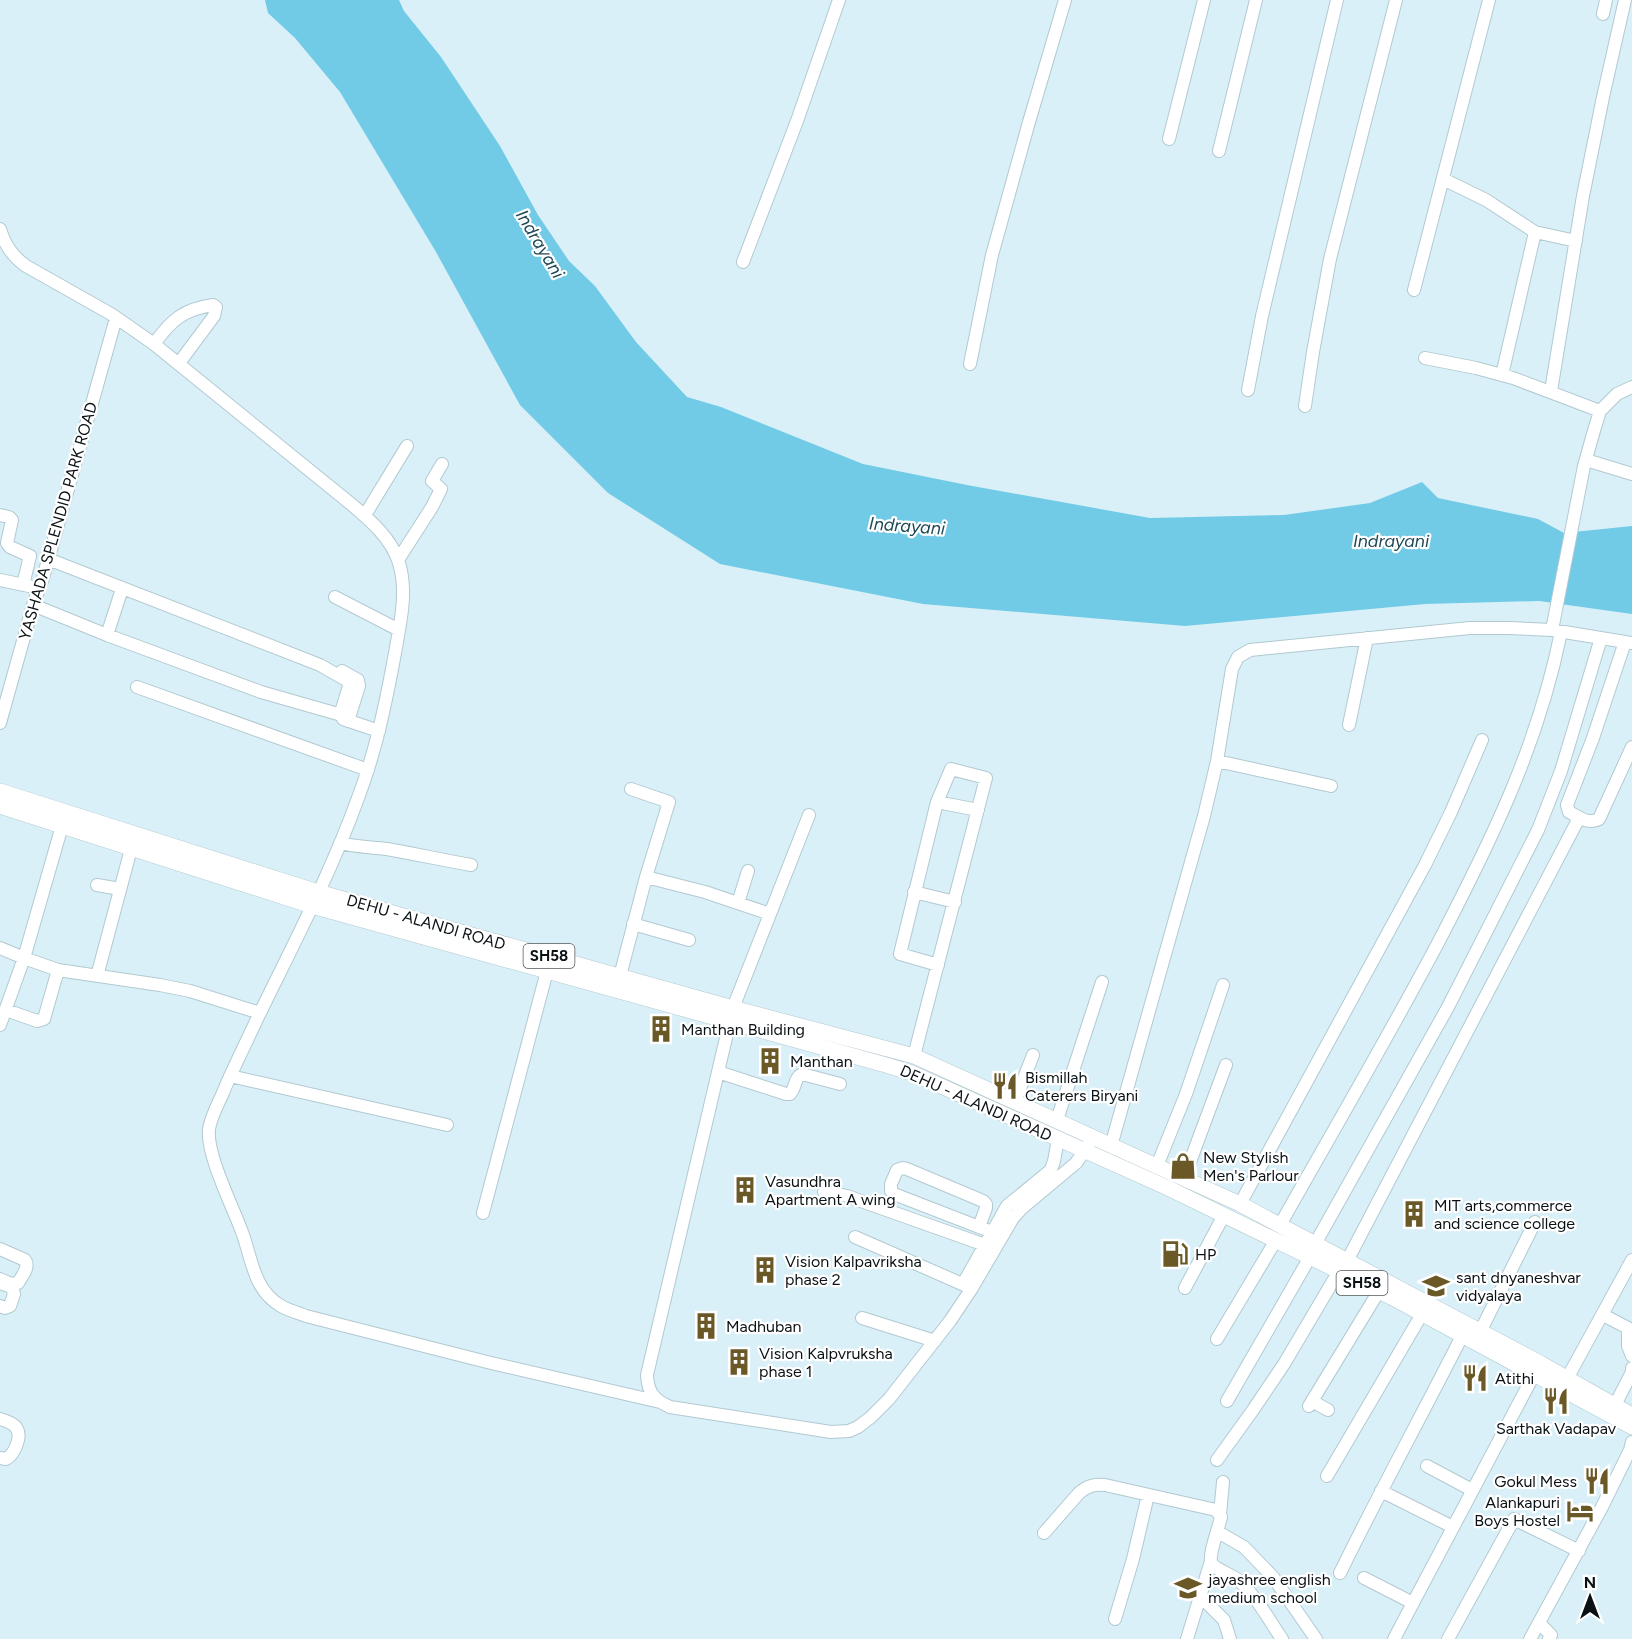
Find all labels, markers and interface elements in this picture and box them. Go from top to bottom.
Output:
water label: Indrayani [511,206,569,283]
street label: YASHADA SPLENDID PARK ROAD [15,400,101,642]
water label: Indrayani [868,512,947,540]
water label: Indrayani [1353,530,1430,552]
street label: DEHU - ALANDI ROAD [344,890,508,954]
road number: SH58 [524,944,574,968]
building icon: Manthan Building [646,1014,676,1044]
place label: Manthan Building [681,1020,805,1039]
building icon: Manthan [755,1046,785,1076]
place label: Manthan [790,1052,853,1071]
street label: DEHU - ALANDI ROAD [897,1061,1055,1145]
place label: Bismillah Caterers Biryani [1025,1068,1138,1105]
restaurant icon: Bismillah Caterers Biryani [990,1071,1020,1101]
place label: New Stylish Men's Parlour [1203,1148,1299,1185]
shop icon: New Stylish Men's Parlour [1168,1151,1198,1181]
place label: Vasundhra Apartment A wing [765,1172,896,1209]
building icon: Vasundhra Apartment A wing [730,1175,760,1205]
place label: MIT arts,commerce and science college [1434,1196,1575,1233]
building icon: MIT arts,commerce and science college [1399,1199,1429,1229]
fuel station icon: HP [1160,1239,1190,1269]
place label: HP [1195,1245,1216,1264]
place label: Vision Kalpavriksha phase 2 [785,1252,922,1289]
building icon: Vision Kalpavriksha phase 2 [750,1255,780,1285]
place label: sant dnyaneshvar vidyalaya [1456,1268,1581,1305]
road number: SH58 [1336,1271,1388,1295]
school or university icon: sant dnyaneshvar vidyalaya [1421,1271,1451,1301]
building icon: Madhuban [691,1311,721,1341]
place label: Madhuban [726,1317,801,1336]
place label: Vision Kalpvruksha phase 1 [759,1344,893,1381]
building icon: Vision Kalpvruksha phase 1 [724,1347,754,1377]
restaurant icon: Atithi [1460,1363,1490,1393]
place label: Atithi [1495,1369,1534,1388]
restaurant icon: Sarthak Vadapav [1541,1386,1571,1416]
place label: Sarthak Vadapav [1496,1419,1617,1438]
restaurant icon: Gokul Mess [1582,1466,1612,1496]
place label: Gokul Mess [1494,1472,1577,1491]
place label: Alankapuri Boys Hostel [1474,1493,1560,1530]
hotel icon: Alankapuri Boys Hostel [1565,1496,1595,1526]
north arrow [1560,1567,1620,1627]
place label: jayashree english medium school [1207,1570,1331,1607]
school or university icon: jayashree english medium school [1173,1573,1203,1603]
text: N [1584,1573,1596,1592]

